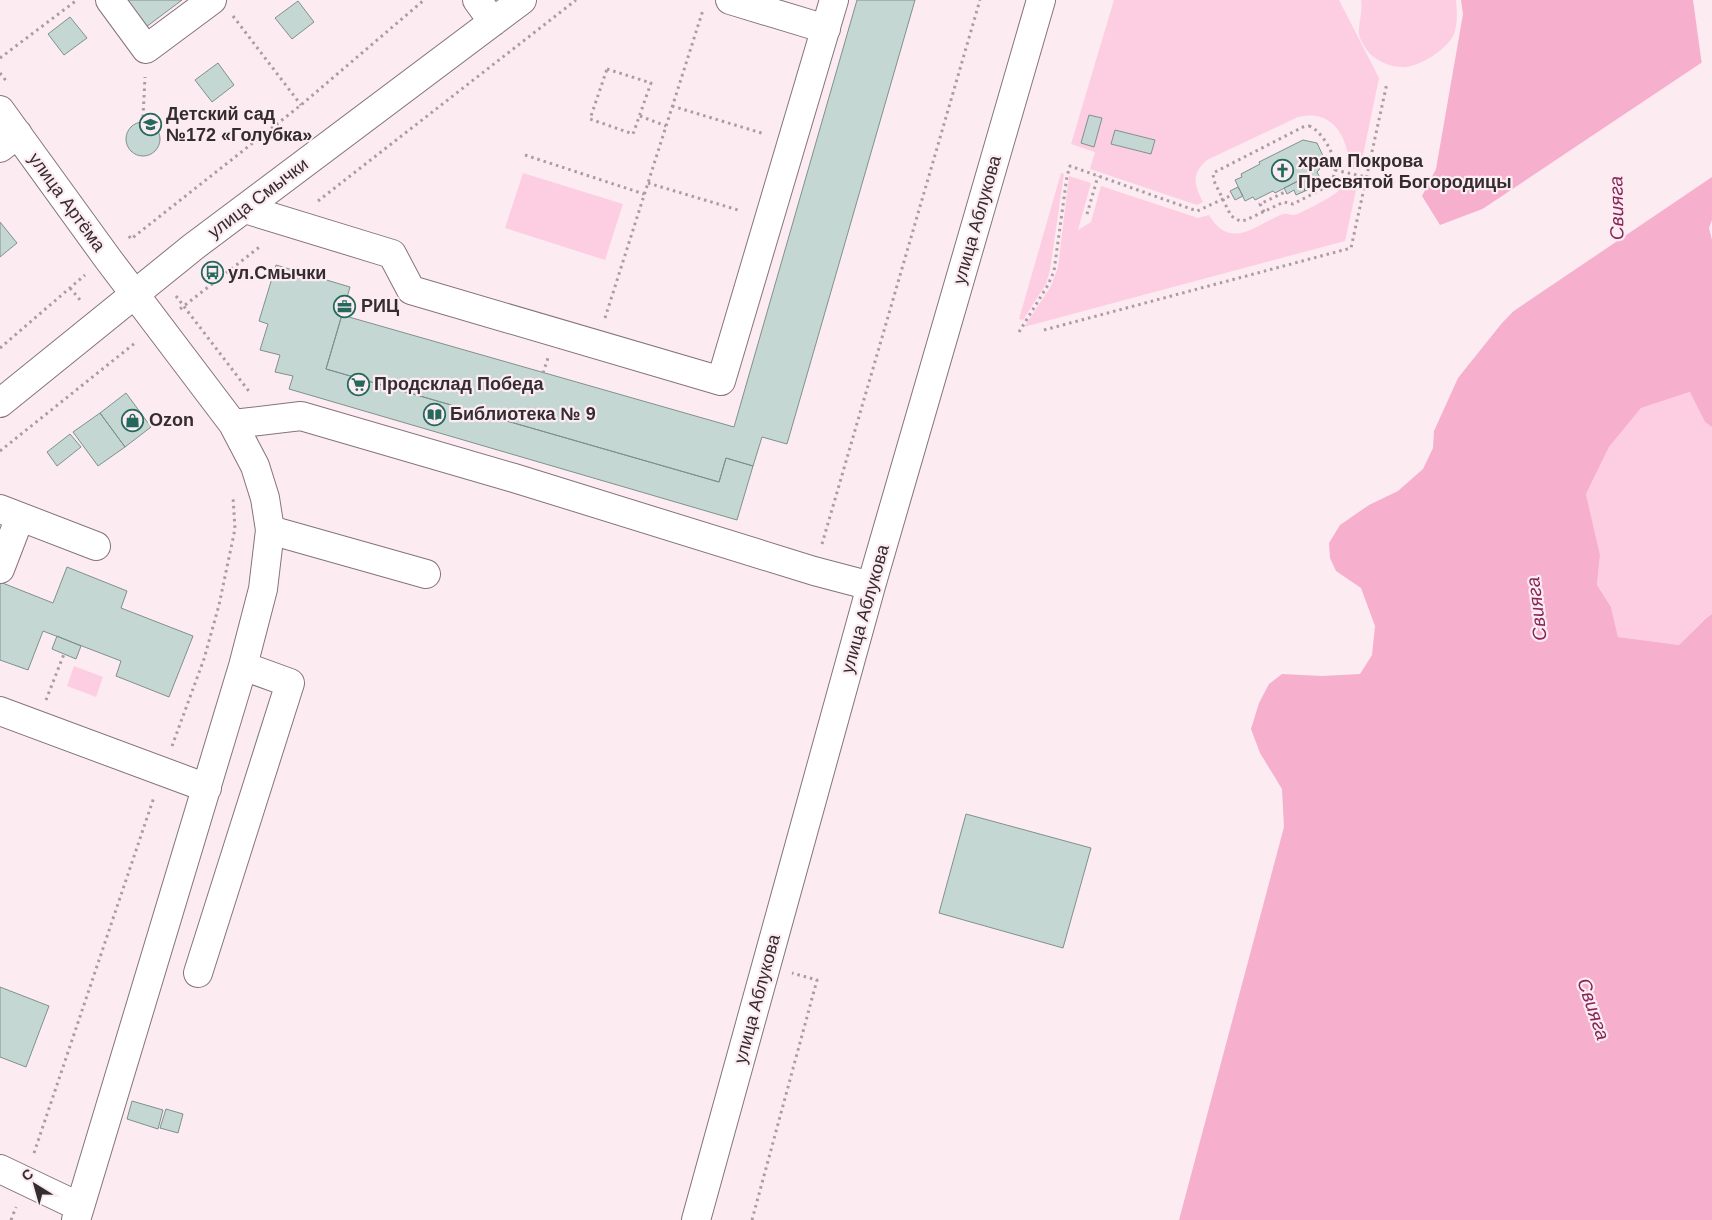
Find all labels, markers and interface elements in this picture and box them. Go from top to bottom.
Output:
place label: Детский сад №172 «Голубка» [166,104,312,145]
school or university icon: Детский сад №172 «Голубка» [138,112,162,136]
street label: улица Артёма [25,149,110,256]
place label: храм Покрова Пресвятой Богородицы [1298,151,1512,192]
street label: улица Аблукова [949,152,1005,287]
street label: улица Смычки [204,154,312,242]
church icon: храм Покрова Пресвятой Богородицы [1270,159,1294,183]
water label: Свияга [1605,176,1628,240]
bus stop icon: ул.Смычки [200,261,224,285]
place label: ул.Смычки [228,263,326,283]
office icon: РИЦ [333,294,357,318]
place label: РИЦ [361,296,400,316]
supermarket icon: Продсклад Победа [346,372,370,396]
place label: Продсклад Победа [374,374,544,394]
library icon: Библиотека № 9 [422,402,446,426]
place label: Библиотека № 9 [450,404,596,424]
shop icon: Ozon [121,408,145,432]
place label: Ozon [149,410,194,430]
street label: улица Аблукова [837,541,893,676]
water label: Свияга [1522,576,1551,642]
street label: улица Аблукова [730,931,784,1066]
water label: Свияга [1573,975,1614,1043]
north arrow [10,1160,60,1210]
text: С [18,1165,36,1184]

